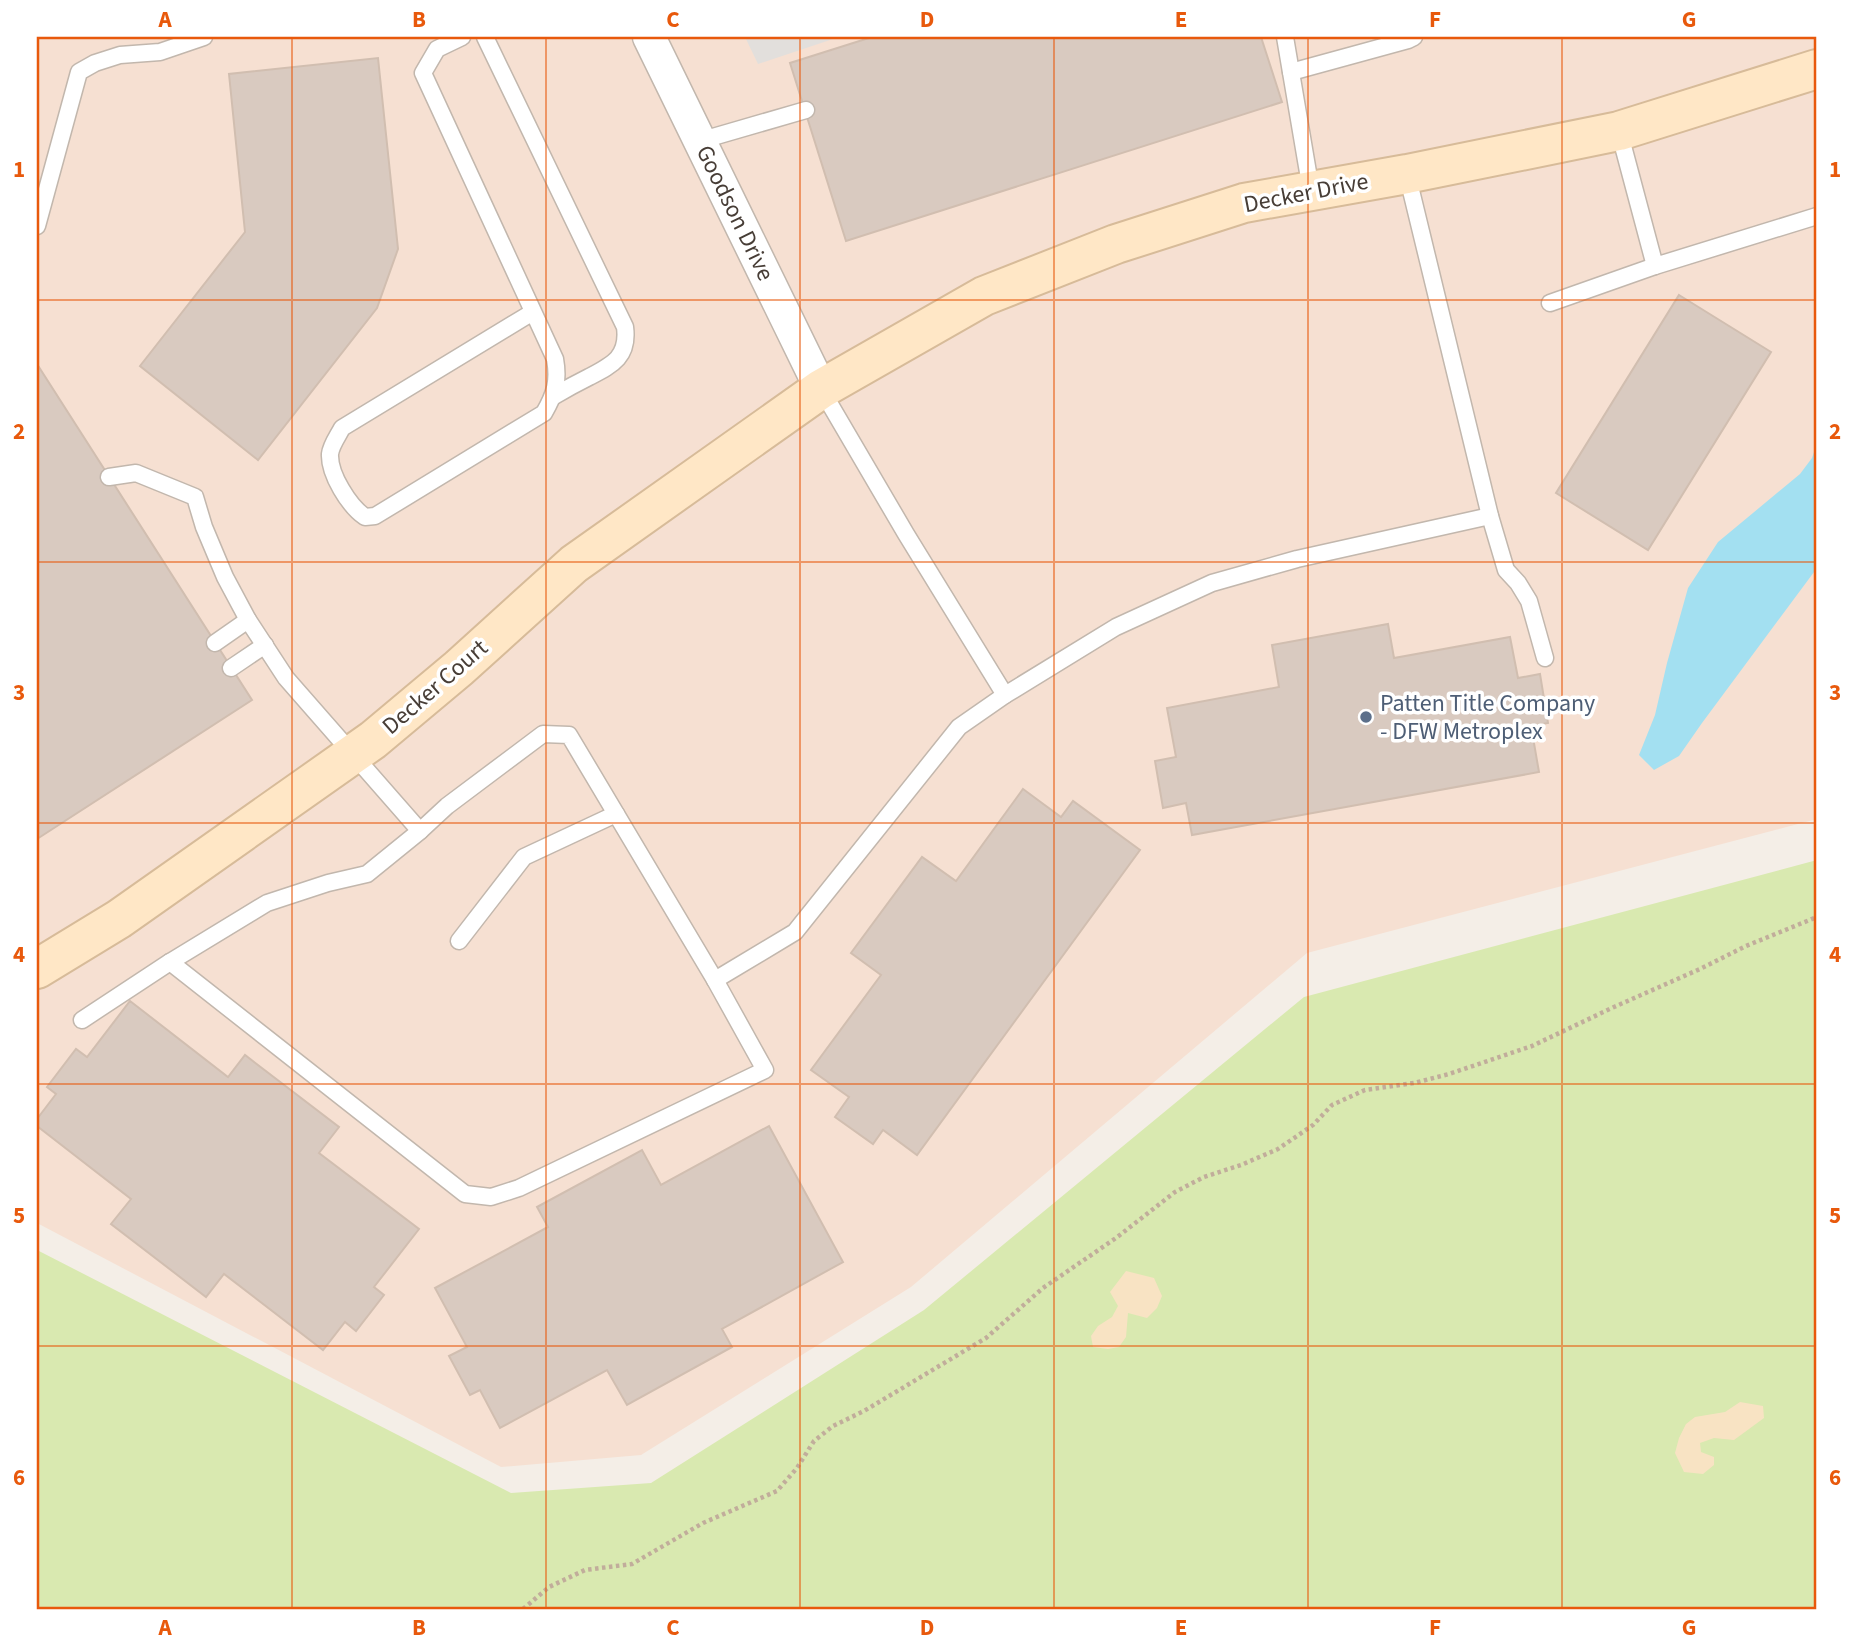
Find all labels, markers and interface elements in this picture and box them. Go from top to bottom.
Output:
text: A [157,3,172,36]
text: B [412,3,426,36]
text: C [666,3,680,36]
text: D [920,3,934,36]
text: E [1175,3,1187,36]
text: F [1429,3,1441,36]
text: G [1682,3,1696,36]
street label: Goodson Drive [687,139,783,287]
text: 1 [13,153,25,186]
text: 1 [1829,153,1841,186]
street label: Decker Drive [1241,164,1371,222]
text: 2 [13,415,25,448]
text: 2 [1829,415,1841,448]
street label: Decker Court [374,631,496,743]
text: 3 [13,676,25,709]
text: 3 [1829,676,1841,709]
place label: Patten Title Company - DFW Metroplex [1380,686,1595,749]
marker: Patten Title Company - DFW Metroplex [1358,709,1374,725]
text: 4 [13,938,25,971]
text: 4 [1829,938,1841,971]
text: 5 [13,1199,25,1232]
text: 5 [1829,1199,1841,1232]
text: 6 [13,1461,25,1494]
text: 6 [1829,1461,1841,1494]
text: A [157,1611,172,1644]
text: B [412,1611,426,1644]
text: C [666,1611,680,1644]
text: D [920,1611,934,1644]
text: E [1175,1611,1187,1644]
text: F [1429,1611,1441,1644]
text: G [1682,1611,1696,1644]

